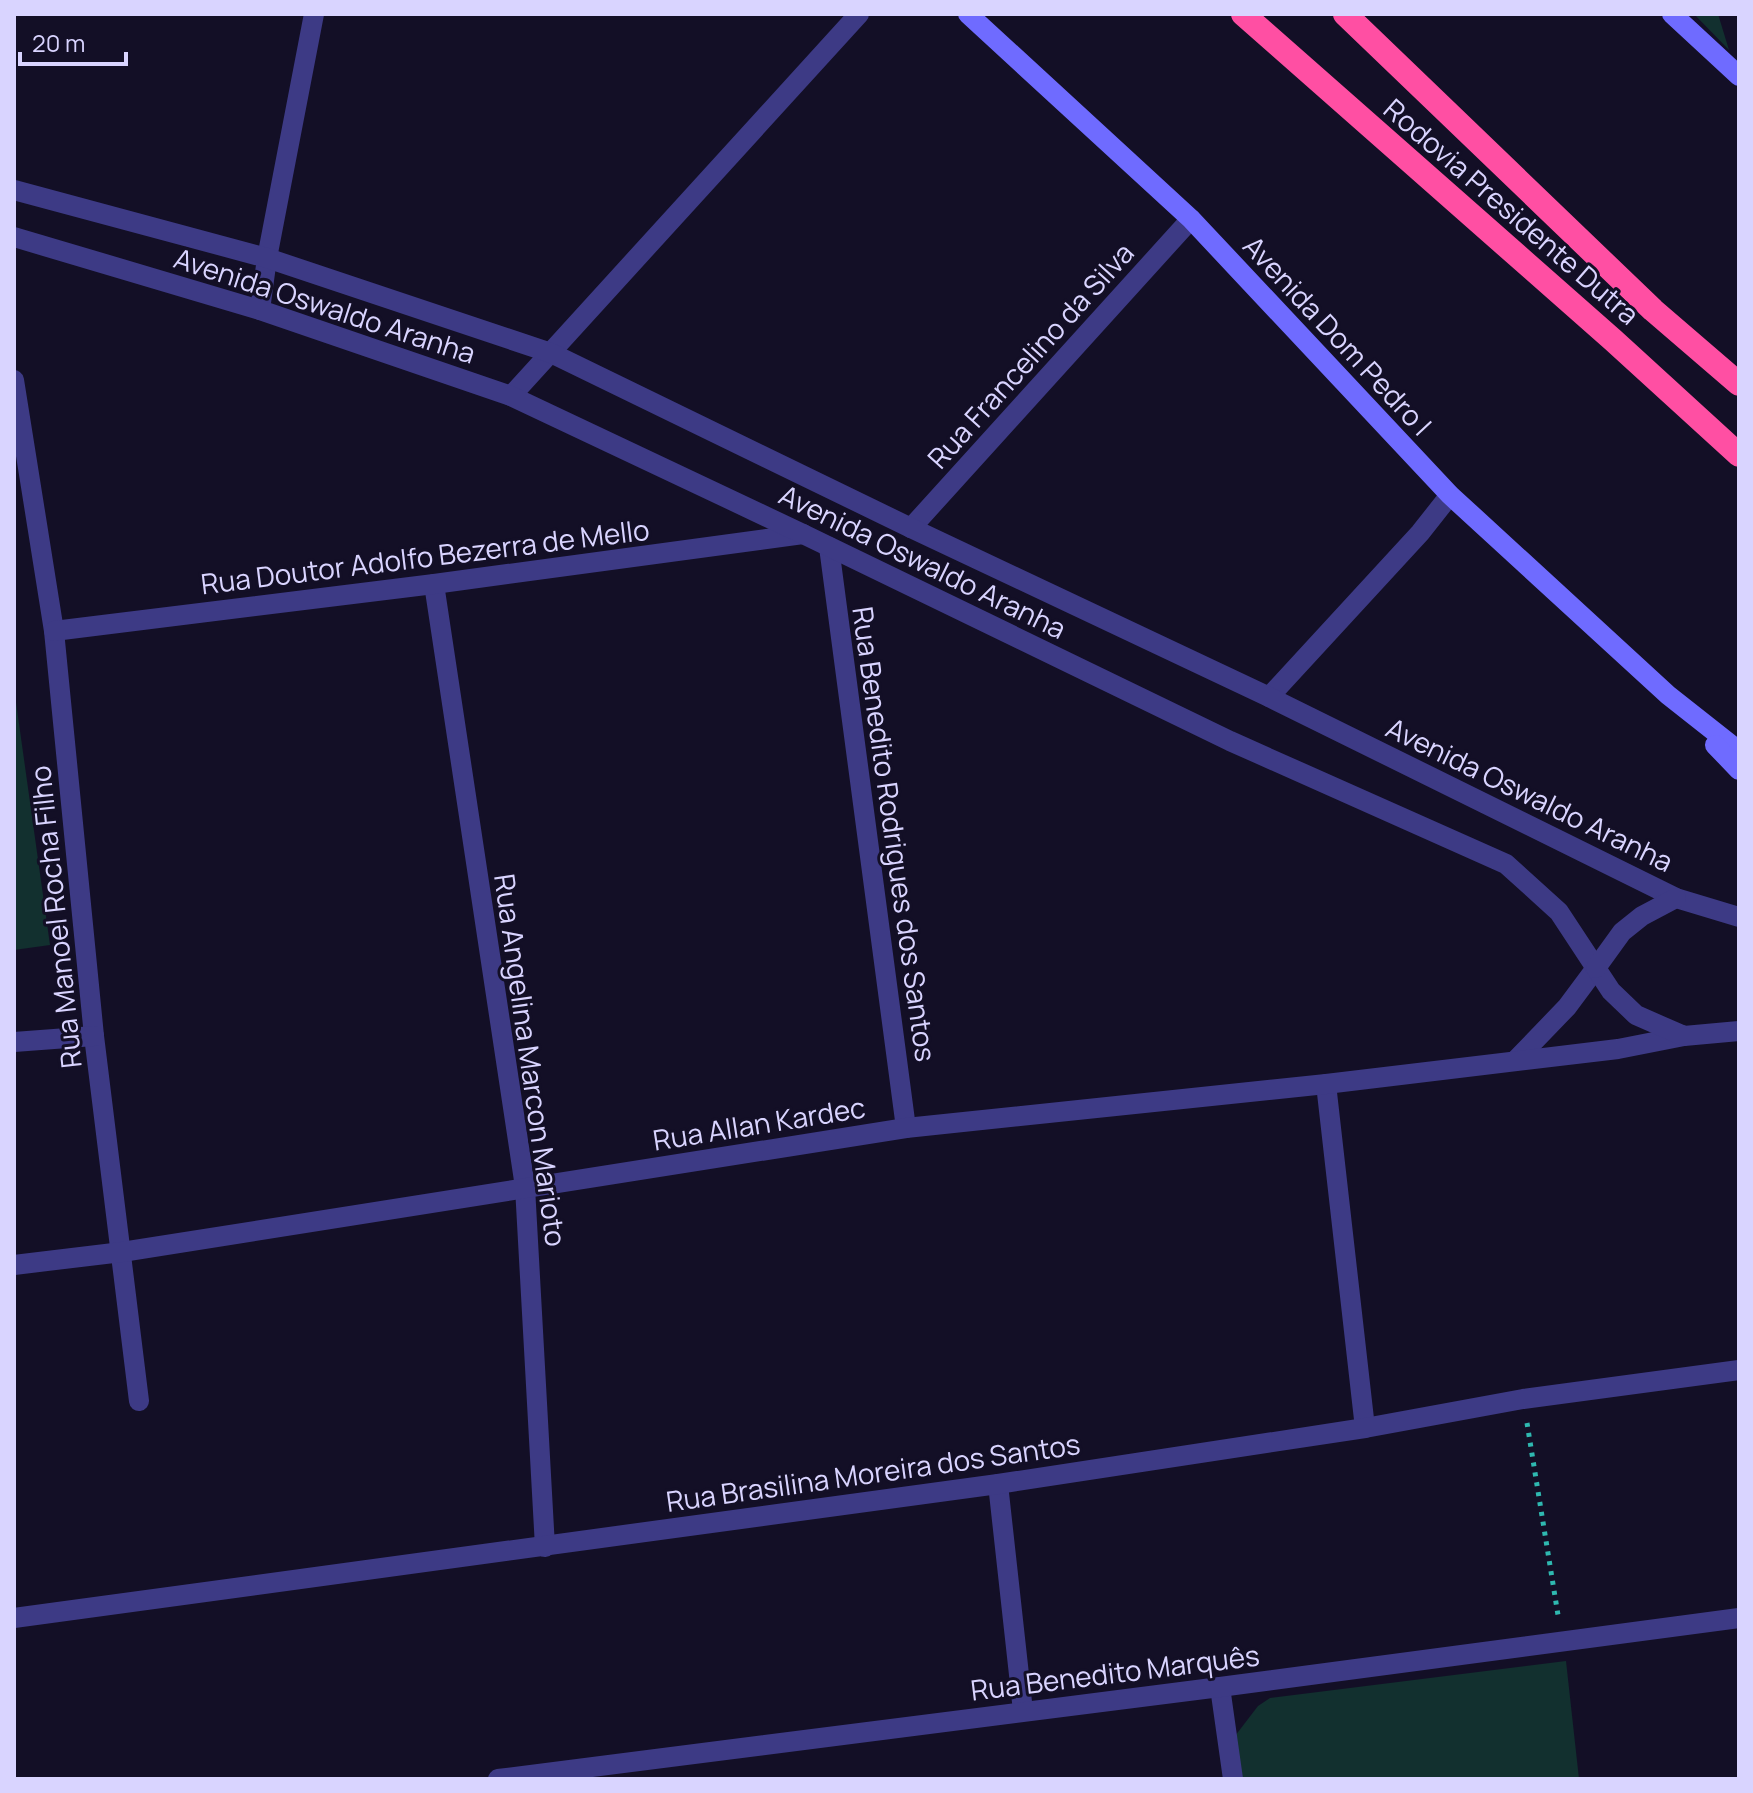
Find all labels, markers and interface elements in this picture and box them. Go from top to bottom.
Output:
scale bar [20,16,126,66]
text: 20 m [32,26,85,59]
street label: Rodovia Presidente Dutra [1376,90,1648,332]
street label: Avenida Dom Pedro I [1235,227,1441,443]
street label: Rua Francelino da Silva [918,234,1142,476]
street label: Avenida Oswaldo Aranha [169,238,481,372]
street label: Avenida Oswaldo Aranha [773,475,1073,647]
street label: Rua Doutor Adolfo Bezerra de Mello [198,510,652,602]
street label: Rua Benedito Rodrigues dos Santos [844,604,946,1064]
street label: Avenida Oswaldo Aranha [1380,708,1680,880]
street label: Rua Manoel Rocha Filho [20,764,90,1070]
street label: Rua Angelina Marcon Marioto [486,871,576,1249]
street label: Rua Allan Kardec [650,1087,868,1159]
street label: Rua Brasilina Moreira dos Santos [663,1424,1083,1520]
street label: Rua Benedito Marquês [968,1635,1262,1709]

